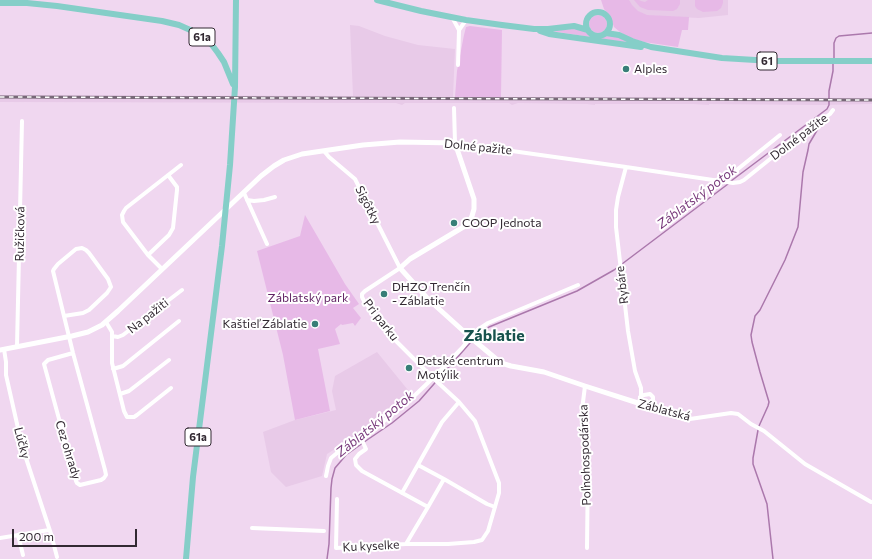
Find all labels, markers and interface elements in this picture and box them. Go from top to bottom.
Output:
road number: 61a [189,28,215,46]
road number: 61 [757,52,777,70]
place label: Alples [634,62,667,76]
marker: Alples [621,64,631,74]
street label: Dolné pažite [767,111,831,163]
street label: Dolné pažite [443,136,513,158]
water label: Záblatský potok [654,162,740,232]
street label: Sigôtky [352,183,384,227]
street label: Ružičková [12,206,28,262]
place label: COOP Jednota [462,216,542,230]
marker: COOP Jednota [449,218,459,228]
street label: Rybáre [613,265,631,305]
place label: DHZO Trenčín - Záblatie [392,280,470,308]
marker: DHZO Trenčín - Záblatie [379,289,389,299]
park label: Záblatský park [268,291,348,305]
street label: Na pažiti [125,296,171,336]
street label: Pri parku [360,296,402,344]
place label: Kaštieľ Záblatie [222,317,307,331]
marker: Kaštieľ Záblatie [310,319,320,329]
district label: Záblatie [463,326,525,346]
place label: Detské centrum Motýlik [417,354,503,382]
marker: Detské centrum Motýlik [404,363,414,373]
water label: Záblatský potok [333,388,417,460]
street label: Záblatská [636,396,692,424]
street label: Poľnohospodárska [576,404,594,506]
street label: Cez ohrady [52,419,84,481]
street label: Lúčky [11,426,33,460]
road number: 61a [185,428,211,446]
scale bar [14,521,139,547]
text: 200 m [19,529,54,543]
street label: Ku kyselke [342,537,400,555]

